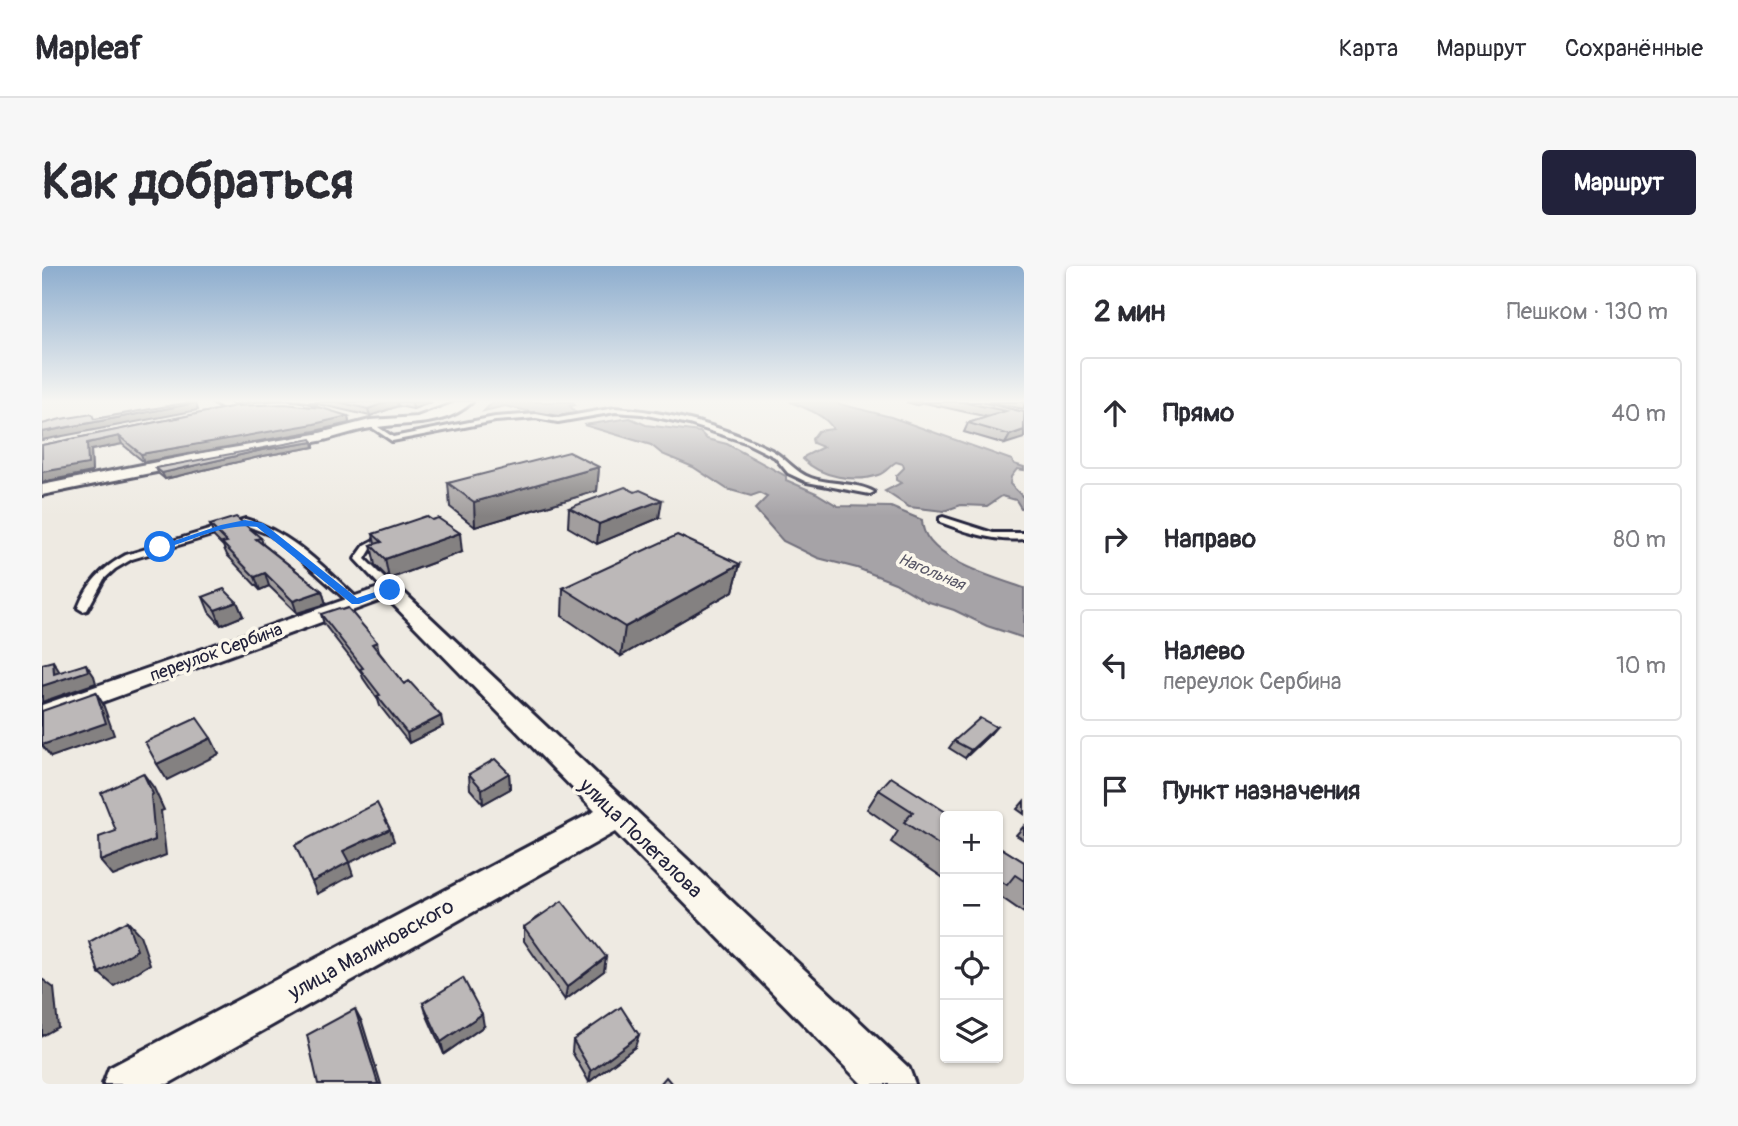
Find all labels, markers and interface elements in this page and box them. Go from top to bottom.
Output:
text: Mapleaf [35,28,143,69]
text: Карта [1339,34,1398,63]
text: Маршрут [1436,34,1527,63]
text: Сохранённые [1565,34,1703,63]
button: Маршрут [1542,150,1696,215]
text: Как добраться [42,152,354,213]
text: 2 мин [1094,293,1165,330]
text: Пешком · 130 m [1507,297,1668,326]
icon: ahead [1096,394,1134,432]
text: Прямо [1163,397,1234,429]
text: 40 m [1612,399,1666,428]
icon: right [1096,520,1134,558]
text: Направо [1163,523,1256,555]
text: 80 m [1613,525,1666,554]
route start [144,531,175,562]
water label: Нагольная [895,549,969,595]
route end [374,574,405,605]
street label: переулок Сербина [147,618,286,687]
text: Налево [1163,635,1245,667]
icon: left [1096,646,1134,684]
text: 10 m [1616,651,1666,680]
text: переулок Сербина [1163,667,1341,696]
street label: улица Полегалова [572,772,708,904]
icon: arrive [1096,772,1134,810]
text: Пункт назначения [1163,775,1360,807]
map controls [940,811,1003,1063]
button: + [940,811,1003,874]
button: − [940,874,1003,937]
street label: улица Малиновского [283,893,459,1007]
button: locate [940,937,1003,1000]
button: layers [940,1000,1003,1063]

